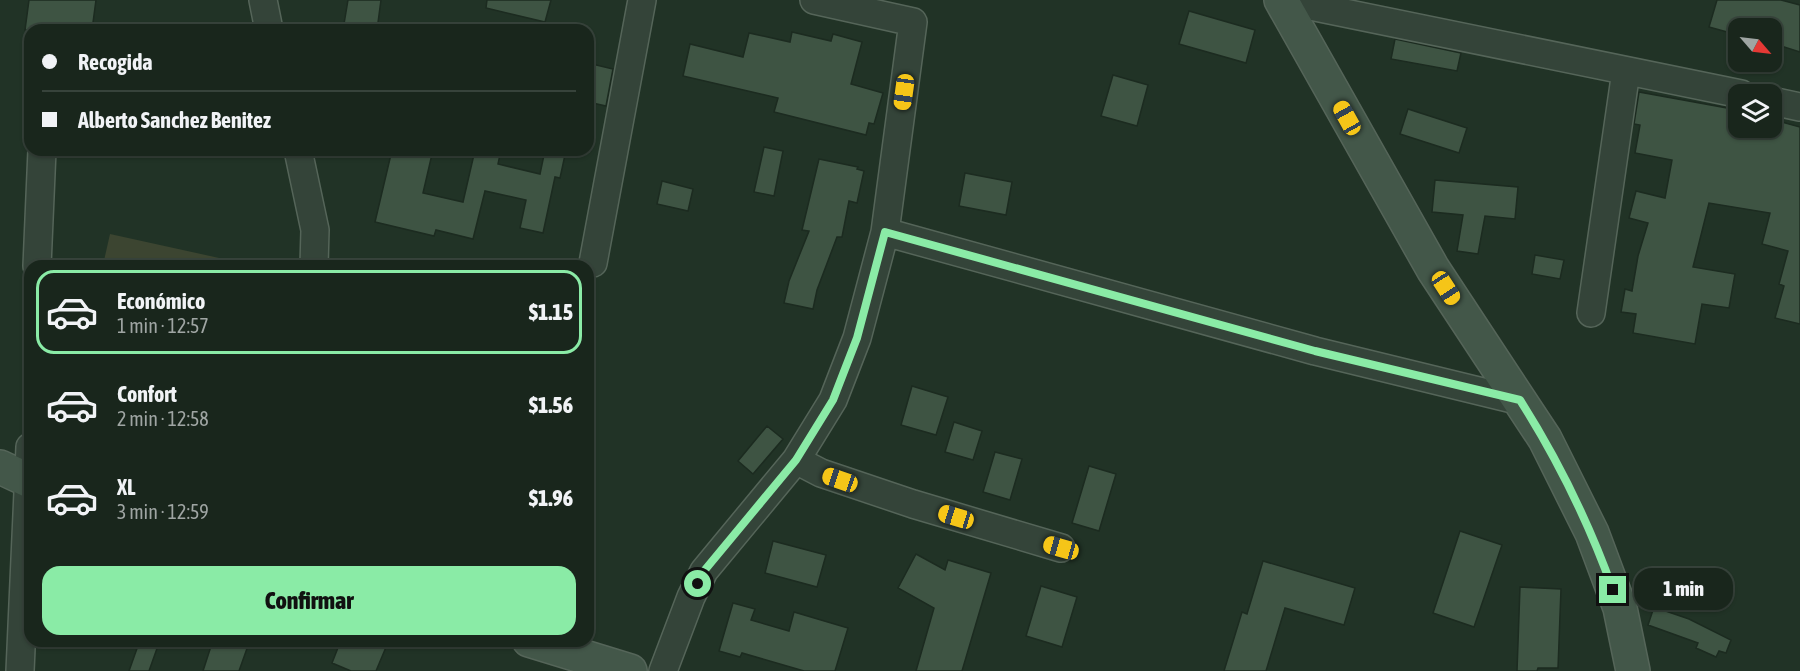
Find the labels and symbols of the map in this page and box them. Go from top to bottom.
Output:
north arrow [1728,18,1782,72]
car [893,73,915,111]
car [1330,98,1364,138]
car [1429,268,1463,308]
car [820,466,860,494]
car [936,503,976,531]
car [1041,534,1081,562]
callout: 1 min [1634,569,1733,611]
route start [684,570,711,597]
route end [1599,576,1626,603]

